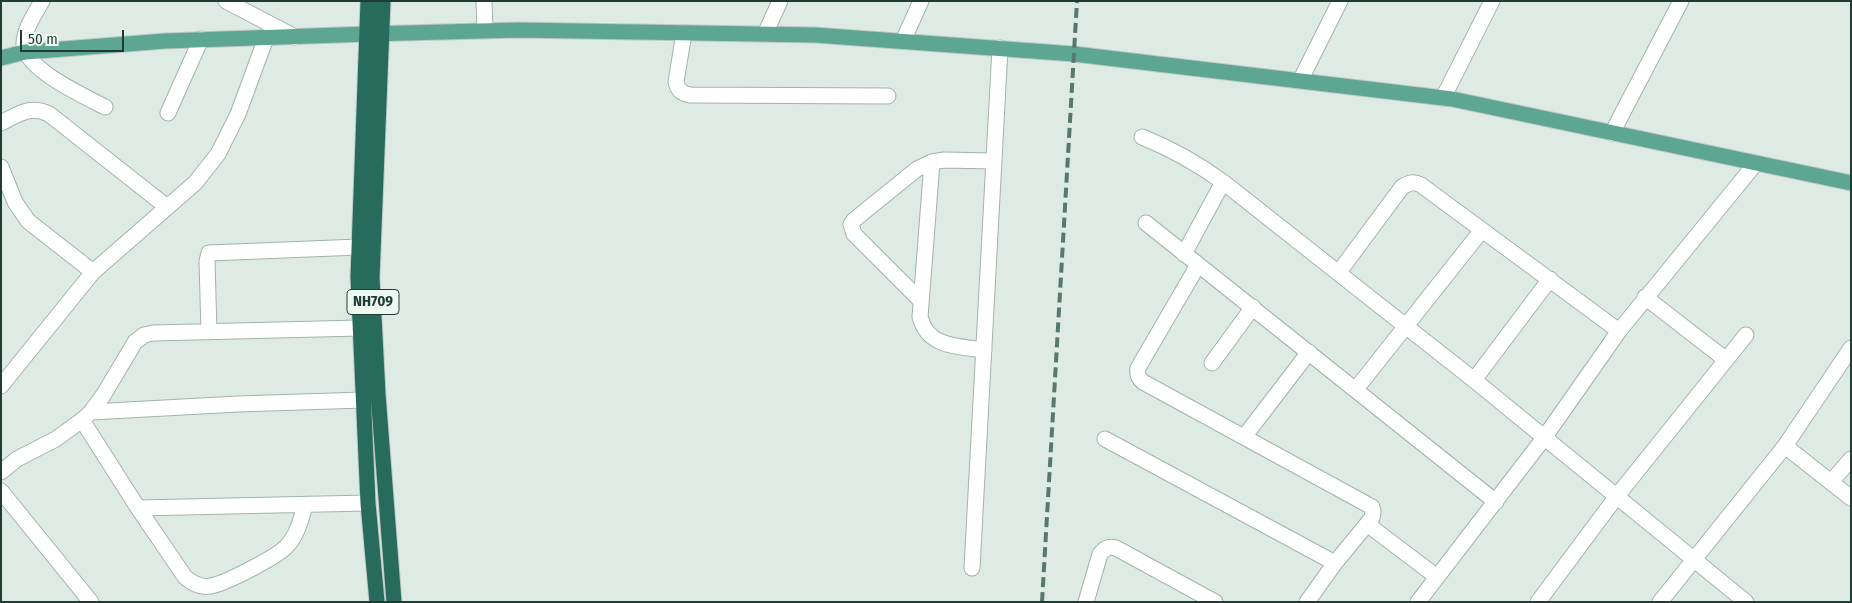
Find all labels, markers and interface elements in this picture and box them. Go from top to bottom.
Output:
scale bar [22,20,126,52]
text: 50 m [28,30,58,48]
road number: NH709 [347,290,399,314]

